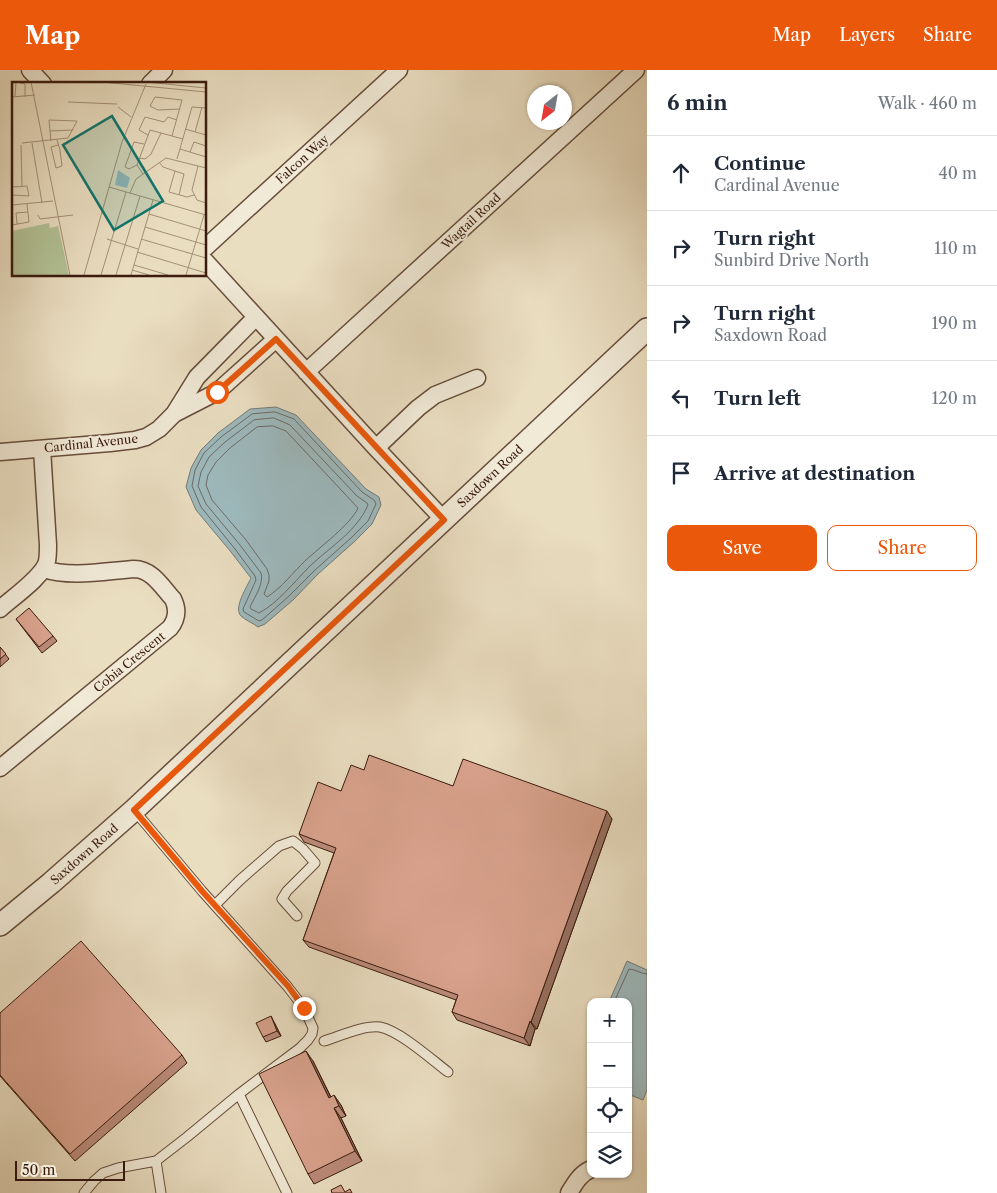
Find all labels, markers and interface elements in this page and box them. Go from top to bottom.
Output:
text: Map [25,21,80,50]
text: Map [773,24,811,46]
text: Layers [839,24,895,46]
text: Share [923,24,972,46]
inset map [12,82,206,276]
north arrow [527,85,572,130]
text: 6 min [667,90,728,115]
text: Walk · 460 m [878,93,977,113]
street label: Falcon Way [272,131,332,187]
text: Continue [714,152,806,175]
icon: ahead [667,159,695,187]
text: 40 m [938,163,977,183]
text: Cardinal Avenue [714,175,840,195]
street label: Wagtail Road [438,189,504,253]
text: Turn right [714,227,815,250]
icon: right [667,234,695,262]
text: 110 m [934,238,977,258]
text: Sunbird Drive North [714,250,869,270]
text: Turn right [714,302,815,325]
icon: right [667,309,695,337]
text: 190 m [932,313,977,333]
text: Saxdown Road [714,325,827,345]
route start [206,381,229,404]
icon: left [667,384,695,412]
text: Turn left [714,387,801,410]
text: 120 m [932,388,977,408]
street label: Cardinal Avenue [43,431,139,455]
street label: Saxdown Road [454,441,527,510]
icon: arrive [667,459,695,487]
text: Arrive at destination [714,462,915,485]
button: Save [667,525,817,571]
button: Share [827,525,977,571]
street label: Cobia Crescent [90,628,168,695]
street label: Saxdown Road [47,820,121,887]
route end [293,997,316,1020]
map controls [587,998,632,1178]
button: + [587,998,632,1043]
button: − [587,1043,632,1088]
button: locate [587,1088,632,1133]
button: layers [587,1133,632,1178]
scale bar [15,1158,125,1181]
text: 50 m [22,1161,55,1179]

